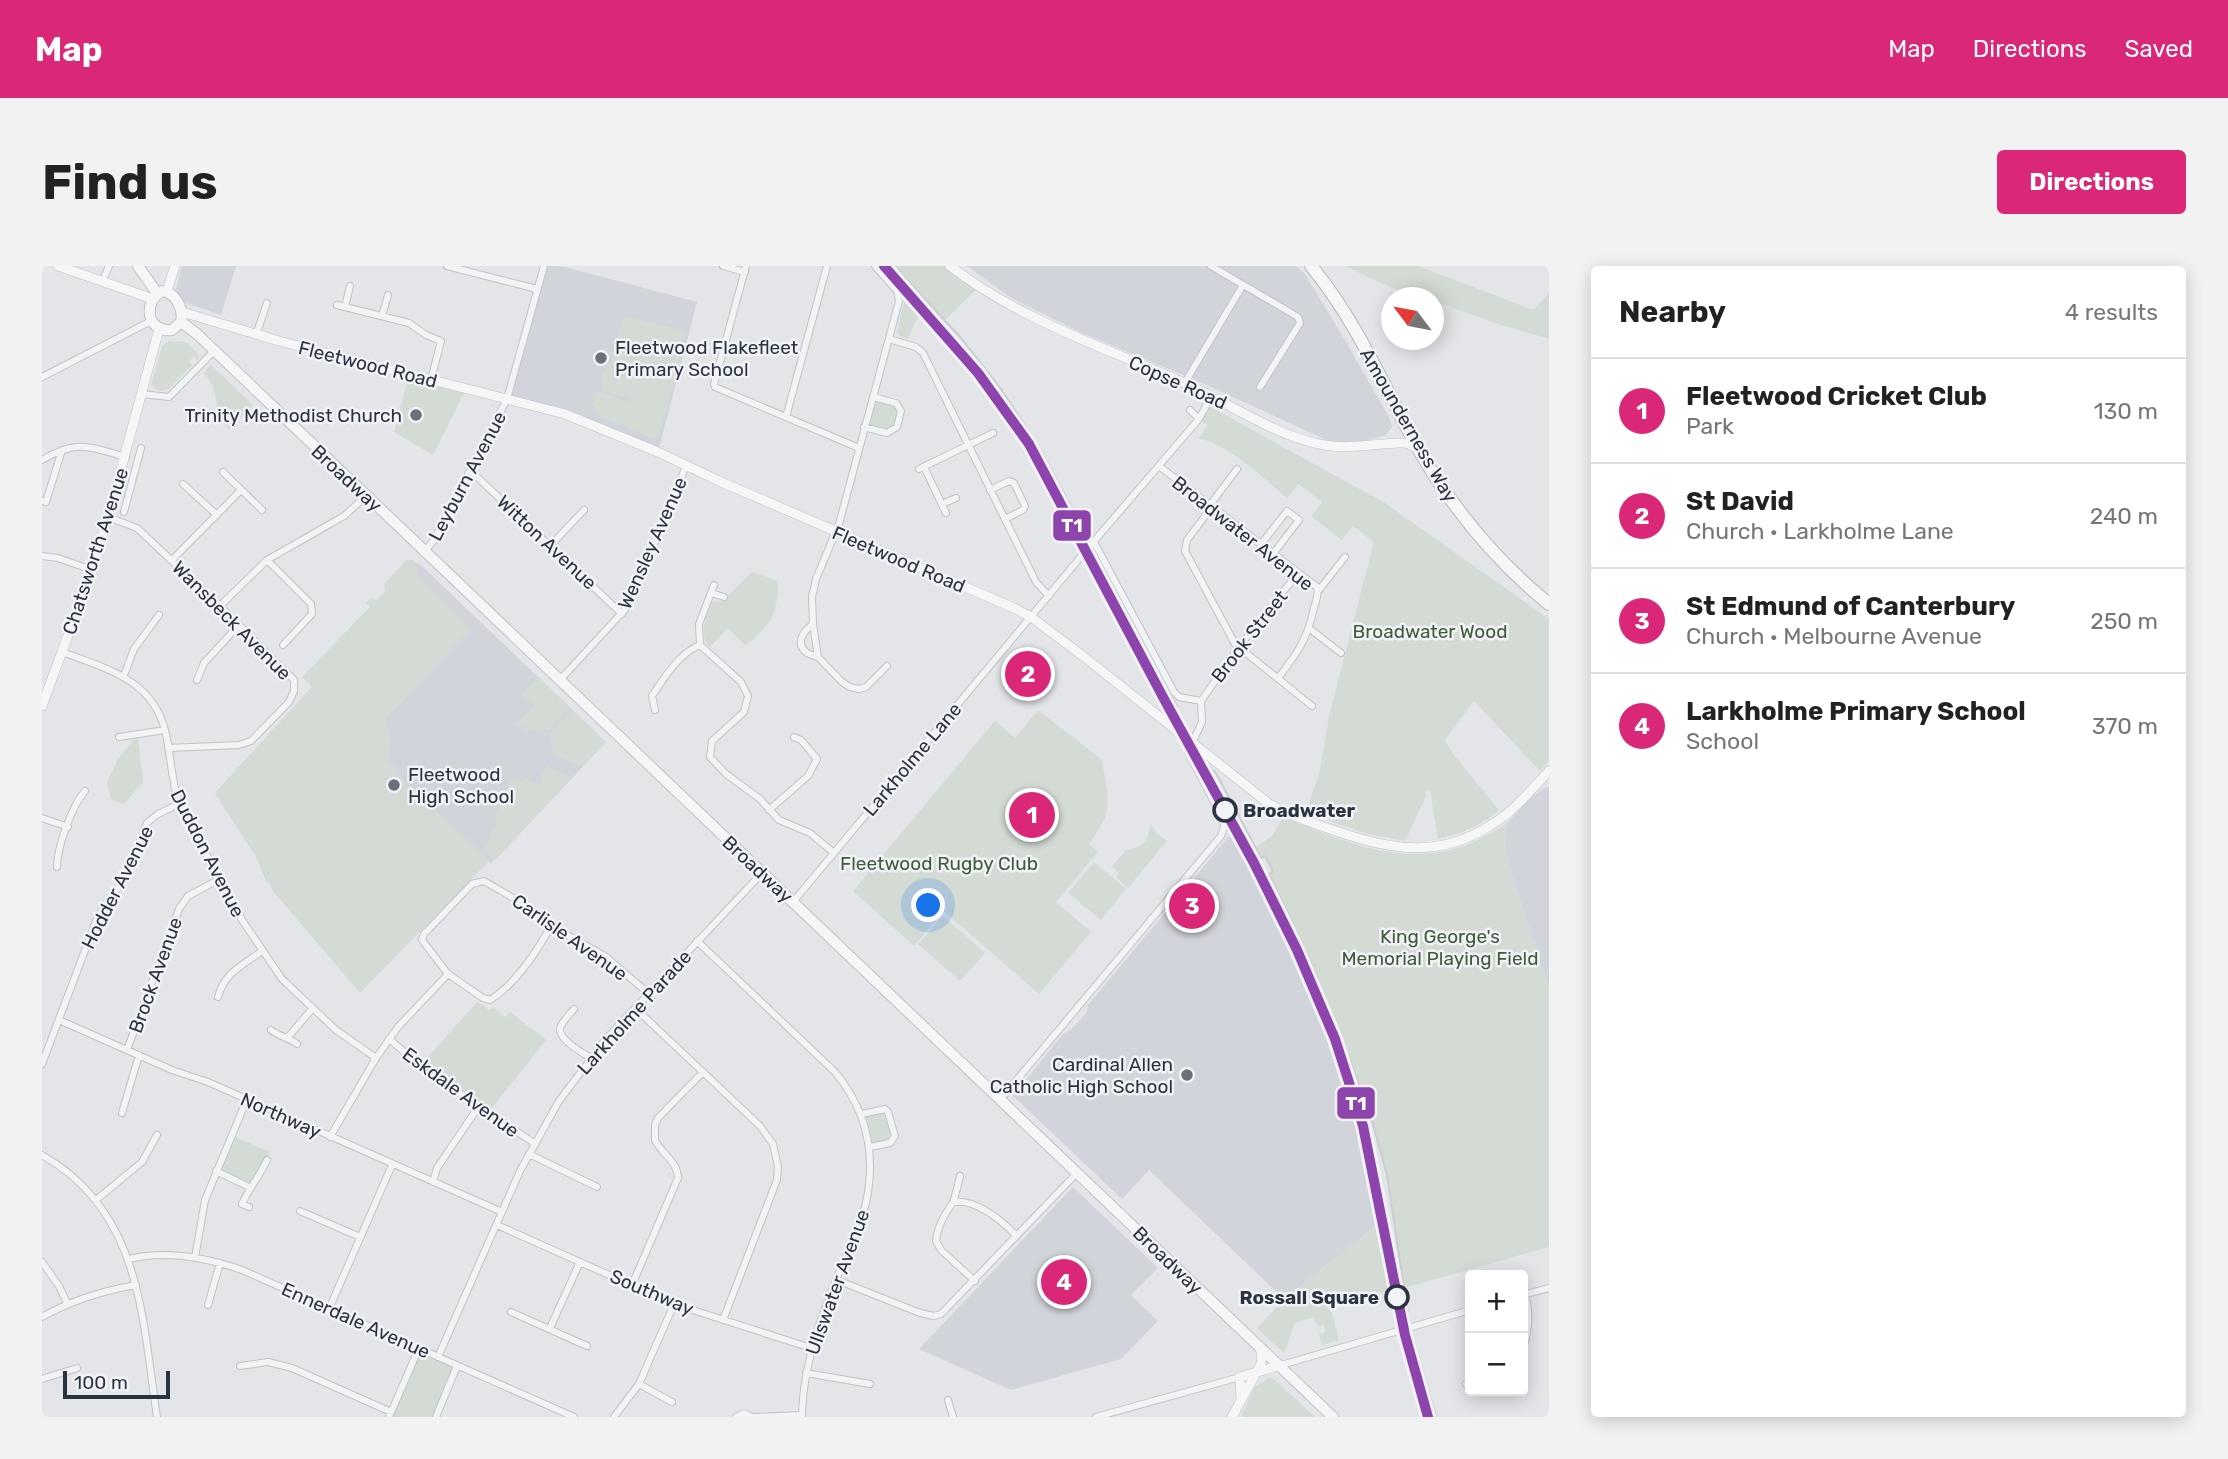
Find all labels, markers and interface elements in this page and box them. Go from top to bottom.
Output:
text: Map [35,30,103,69]
text: Map [1888,35,1935,63]
text: Directions [1973,35,2086,63]
text: Saved [2124,35,2193,63]
button: Directions [1997,150,2186,214]
text: Find us [42,153,218,211]
north arrow [1381,287,1444,350]
text: Nearby [1619,294,1726,330]
text: 4 results [2065,298,2158,326]
street label: Fleetwood Road [296,336,440,393]
place label: Fleetwood Flakefleet Primary School [615,336,799,381]
street label: Amounderness Way [1355,344,1462,506]
marker: Fleetwood Flakefleet Primary School [593,350,609,366]
street label: Copse Road [1125,351,1230,414]
text: Fleetwood Cricket Club [1686,381,1987,412]
text: 1 [1636,397,1648,425]
text: 130 m [2094,397,2158,425]
place label: Trinity Methodist Church [185,404,402,427]
marker: Trinity Methodist Church [408,407,424,423]
street label: Leyburn Avenue [424,408,511,545]
text: Park [1686,412,1734,440]
street label: Broadway [307,440,387,517]
street label: Chatsworth Avenue [58,465,133,638]
street label: Broadwater Avenue [1167,471,1318,596]
street label: Wensley Avenue [613,474,692,613]
text: St David [1686,486,1794,517]
street label: Witton Avenue [492,490,601,594]
text: 2 [1635,502,1649,530]
text: 240 m [2090,502,2158,530]
line badge: T1 [1052,509,1092,542]
text: T1 [1061,514,1083,537]
text: Church · Larkholme Lane [1686,517,1954,545]
street label: Fleetwood Road [829,521,969,598]
street label: Wansbeck Avenue [167,556,296,685]
street label: Brook Street [1206,585,1293,687]
text: St Edmund of Canterbury [1686,591,2015,622]
text: 3 [1634,607,1650,635]
text: 250 m [2090,607,2158,635]
park label: Broadwater Wood [1353,620,1507,643]
text: Church · Melbourne Avenue [1686,622,1982,650]
pin: 2 [1005,648,1051,700]
text: Larkholme Primary School [1686,696,2026,727]
street label: Larkholme Lane [858,698,966,821]
text: 4 [1634,712,1650,740]
text: 370 m [2092,712,2158,740]
text: School [1686,727,1759,755]
place label: Fleetwood High School [408,763,514,808]
marker: Fleetwood High School [386,777,402,793]
street label: Duddon Avenue [165,786,250,921]
pin: 1 [1009,789,1055,841]
marker: Broadwater [1213,798,1237,822]
place label: Broadwater [1243,799,1356,822]
street label: Hodder Avenue [77,822,158,953]
street label: Broadway [718,831,798,908]
park label: Fleetwood Rugby Club [840,852,1038,875]
pin: 3 [1169,880,1215,932]
your location [911,888,945,922]
street label: Carlisle Avenue [508,889,632,986]
street label: Brock Avenue [124,914,187,1036]
park label: King George's Memorial Playing Field [1341,925,1539,970]
street label: Larkholme Parade [572,945,696,1079]
street label: Eskdale Avenue [398,1042,523,1142]
place label: Cardinal Allen Catholic High School [990,1053,1173,1098]
marker: Cardinal Allen Catholic High School [1179,1067,1195,1083]
line badge: T1 [1336,1086,1376,1120]
street label: Northway [237,1087,325,1143]
text: T1 [1345,1092,1367,1115]
street label: Ullswater Avenue [801,1206,874,1358]
street label: Broadway [1128,1221,1207,1299]
pin: 4 [1041,1256,1087,1308]
street label: Southway [606,1265,697,1320]
map controls [1465,1270,1528,1396]
button: + [1465,1270,1528,1333]
street label: Ennerdale Avenue [278,1277,434,1363]
marker: Rossall Square [1385,1285,1409,1309]
place label: Rossall Square [1239,1286,1379,1309]
button: − [1465,1333,1528,1396]
scale bar [63,1368,170,1400]
text: 100 m [74,1371,128,1394]

